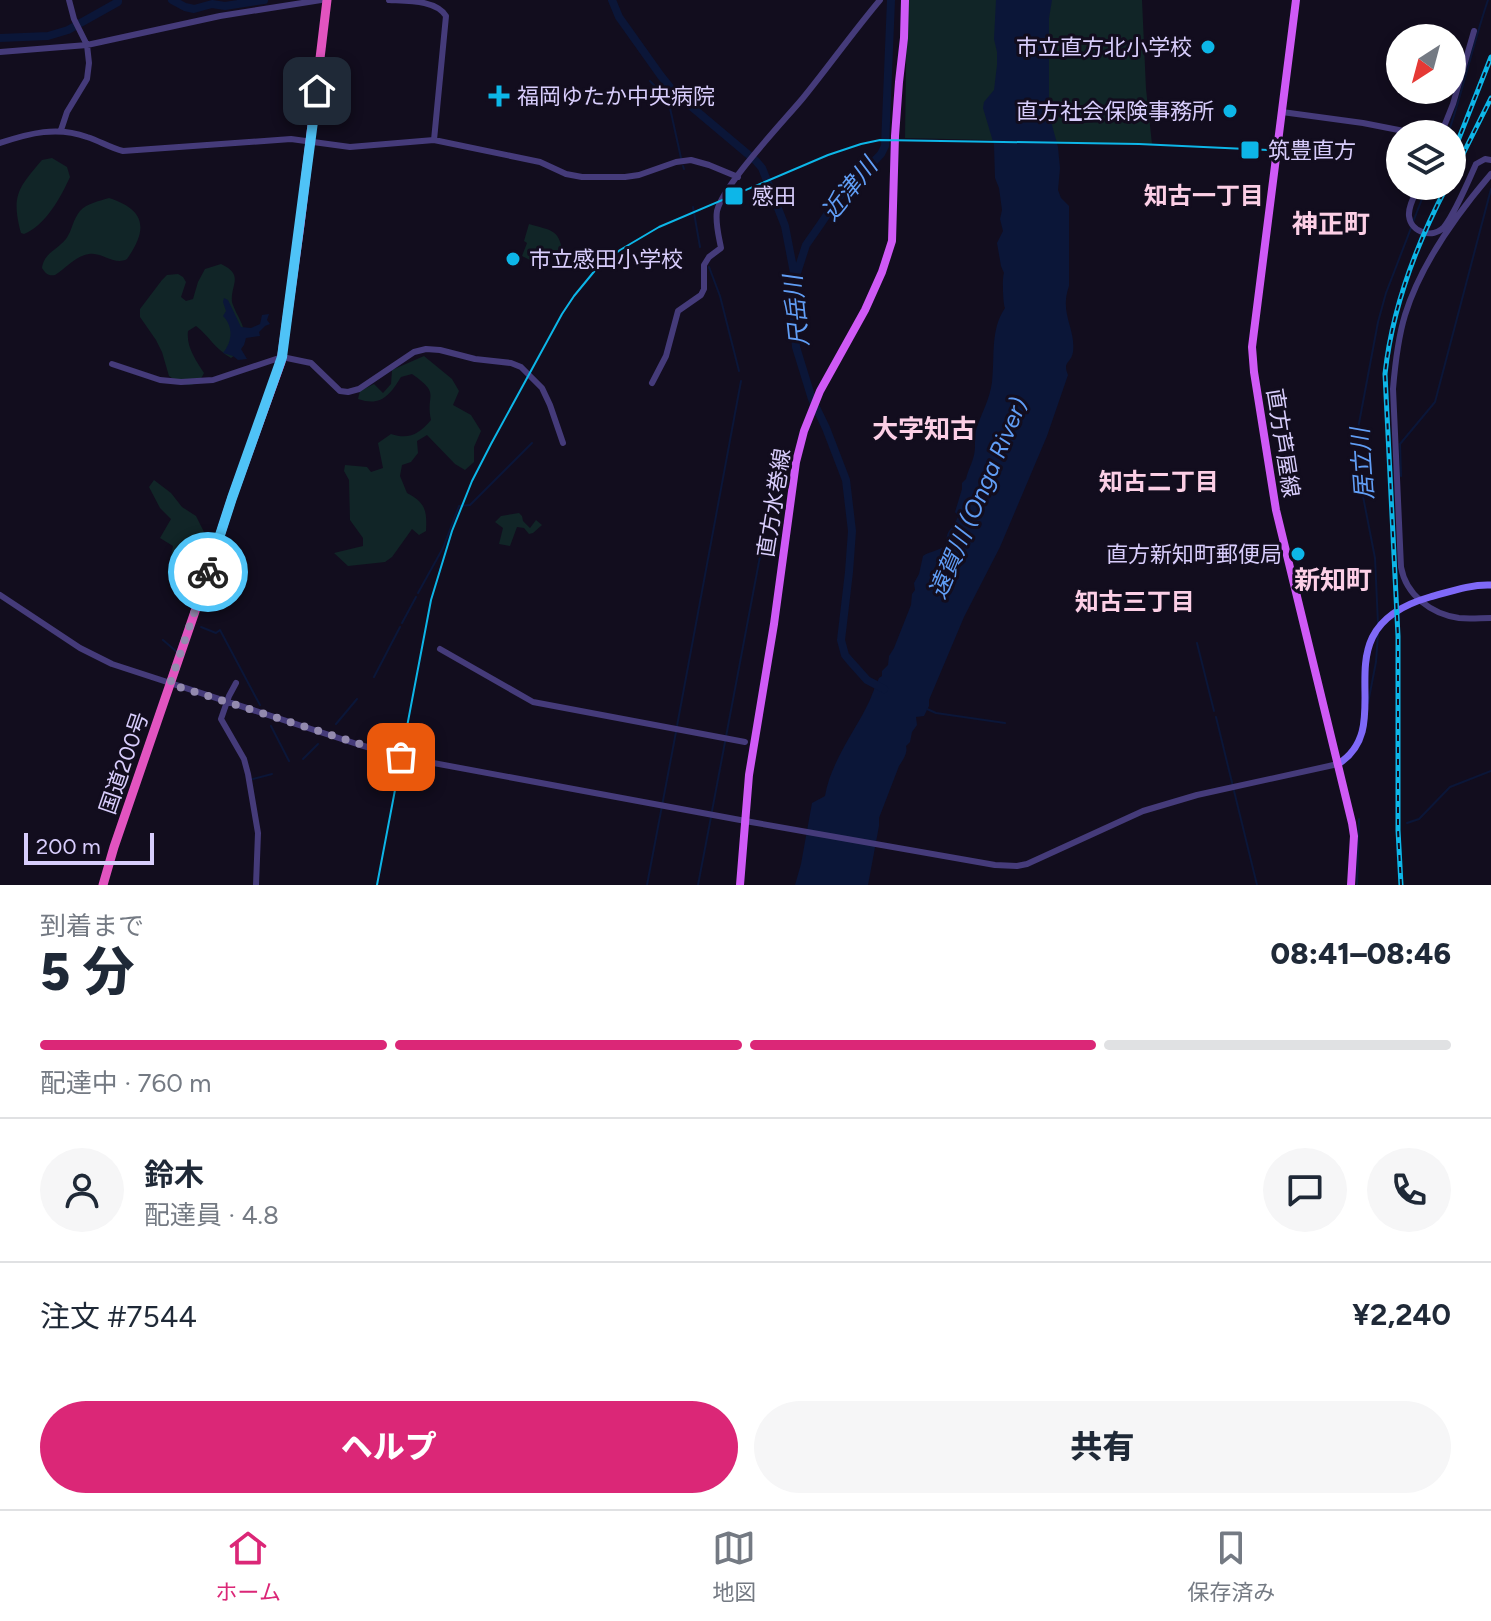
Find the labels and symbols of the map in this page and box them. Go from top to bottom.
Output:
north arrow [1386,24,1466,104]
place label: 市立直方北小学校 [1016,34,1192,61]
marker: 市立直方北小学校 [1199,38,1217,56]
pin [283,57,351,125]
place label: 福岡ゆたか中央病院 [517,83,715,110]
marker: 福岡ゆたか中央病院 [488,85,510,107]
place label: 直方社会保険事務所 [1016,98,1214,125]
marker: 直方社会保険事務所 [1221,102,1239,120]
place label: 筑豊直方 [1268,137,1356,164]
marker: 筑豊直方 [1239,139,1261,161]
water label: 近津川 [815,150,885,226]
district label: 知古一丁目 [1144,181,1264,210]
place label: 感田 [752,183,796,210]
marker: 感田 [723,185,745,207]
district label: 神正町 [1292,208,1370,240]
place label: 市立感田小学校 [529,246,683,273]
marker: 市立感田小学校 [504,250,522,268]
water label: 尺岳川 [778,271,814,348]
street label: 直方芦屋線 [1261,387,1305,499]
water label: 遠賀川 (Onga River) [923,393,1033,603]
district label: 大字知古 [872,413,976,445]
water label: 居立川 [1345,424,1379,501]
street label: 直方水巻線 [752,447,796,559]
district label: 知古二丁目 [1099,467,1219,496]
courier [168,532,248,612]
place label: 直方新知町郵便局 [1106,541,1282,568]
marker: 直方新知町郵便局 [1289,545,1307,563]
district label: 新知町 [1294,564,1372,596]
district label: 知古三丁目 [1075,587,1195,616]
street label: 国道200号 [94,708,154,818]
pin [367,723,435,791]
scale bar [24,829,154,865]

